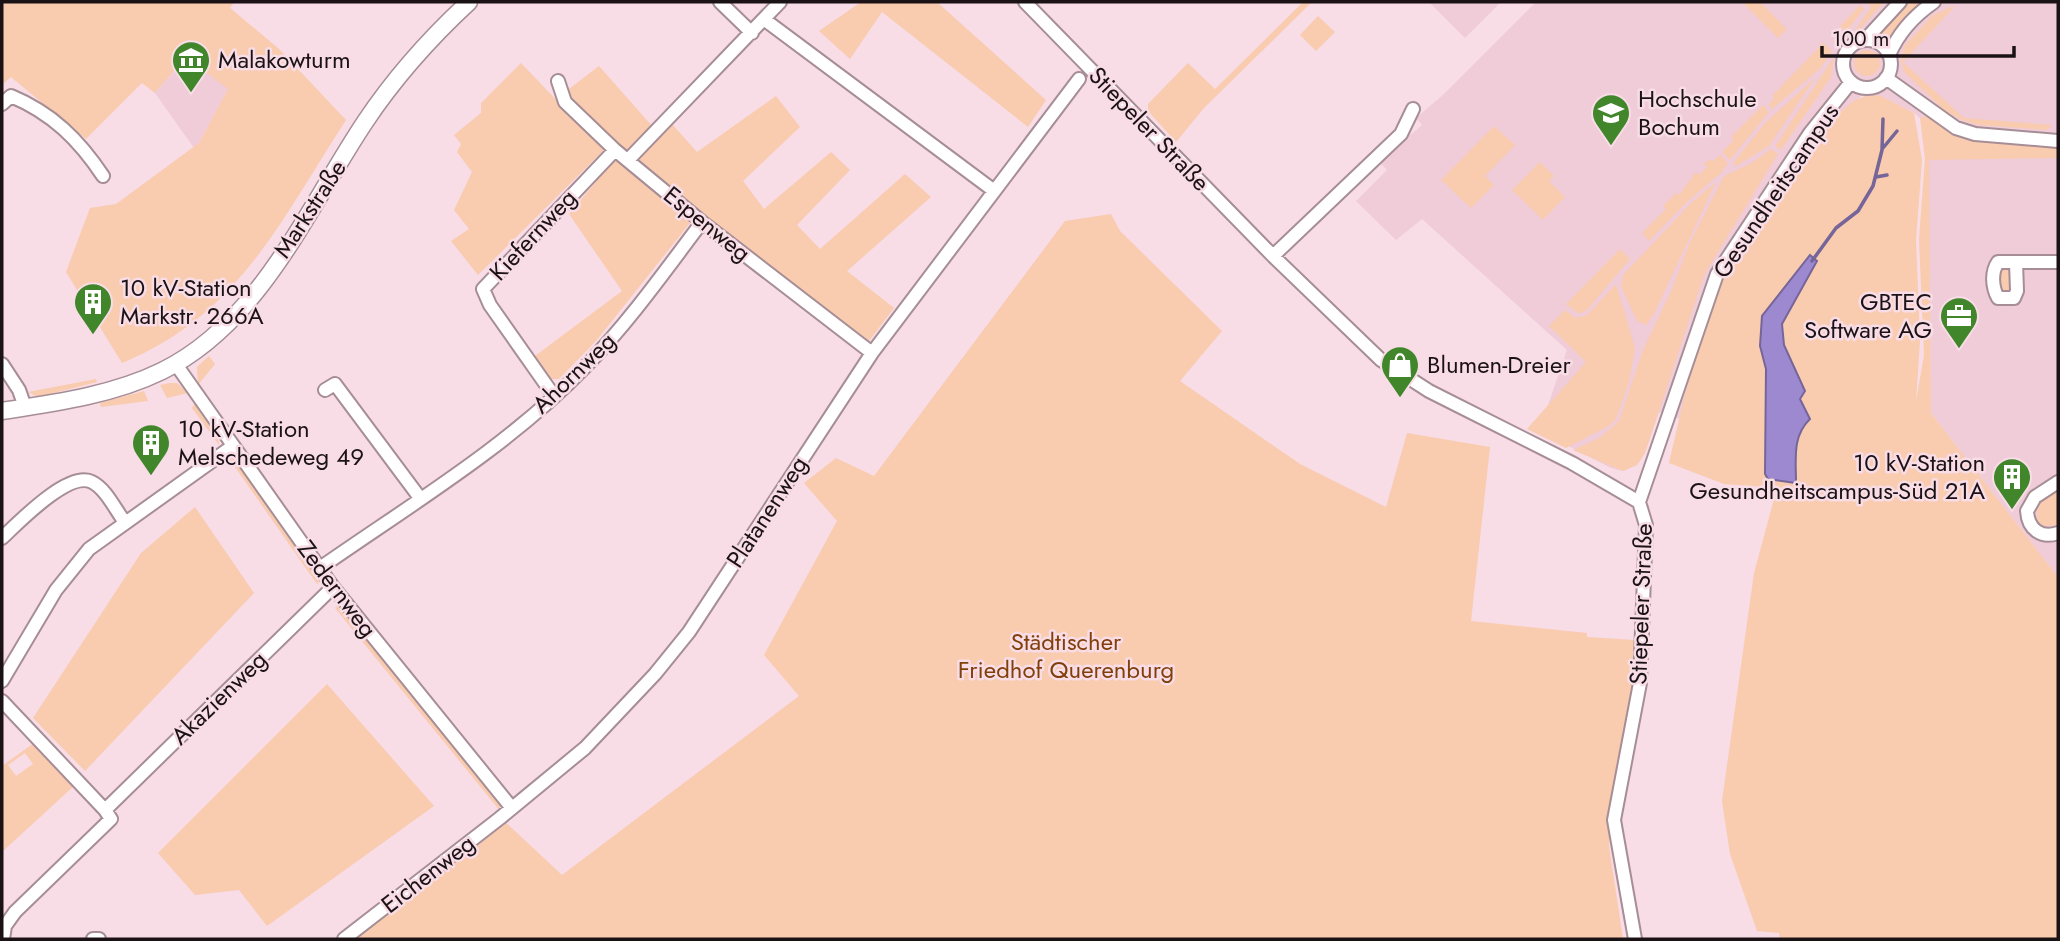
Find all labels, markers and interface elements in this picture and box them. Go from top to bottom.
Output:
scale bar [1822,14,2014,58]
text: 100 m [1832,24,1889,54]
museum icon: Malakowturm [170,39,212,94]
place label: Malakowturm [218,42,351,77]
street label: Stiepeler Straße [1081,58,1218,199]
place label: Hochschule Bochum [1638,81,1757,144]
school or university icon: Hochschule Bochum [1590,92,1632,147]
street label: Gesundheitscampus [1704,96,1847,285]
street label: Markstraße [265,153,354,265]
street label: Espenweg [656,177,759,270]
street label: Kiefernweg [481,181,584,288]
place label: 10 kV-Station Markstr. 266A [120,270,264,333]
building icon: 10 kV-Station Markstr. 266A [72,281,114,336]
place label: GBTEC Software AG [1804,284,1932,347]
office icon: GBTEC Software AG [1938,295,1980,350]
street label: Ahornweg [524,324,623,421]
shop icon: Blumen-Dreier [1379,344,1421,399]
place label: Blumen-Dreier [1427,347,1571,382]
place label: 10 kV-Station Melschedeweg 49 [178,411,364,474]
building icon: 10 kV-Station Melschedeweg 49 [130,422,172,477]
place label: 10 kV-Station Gesundheitscampus-Süd 21A [1689,445,1985,508]
street label: Platanenweg [717,449,816,575]
building icon: 10 kV-Station Gesundheitscampus-Süd 21A [1991,456,2033,511]
street label: Stiepeler Straße [1620,523,1661,685]
street label: Zedernweg [289,533,386,645]
park label: Städtischer Friedhof Querenburg [958,624,1174,687]
street label: Akazienweg [163,643,275,753]
street label: Eichenweg [373,826,482,921]

